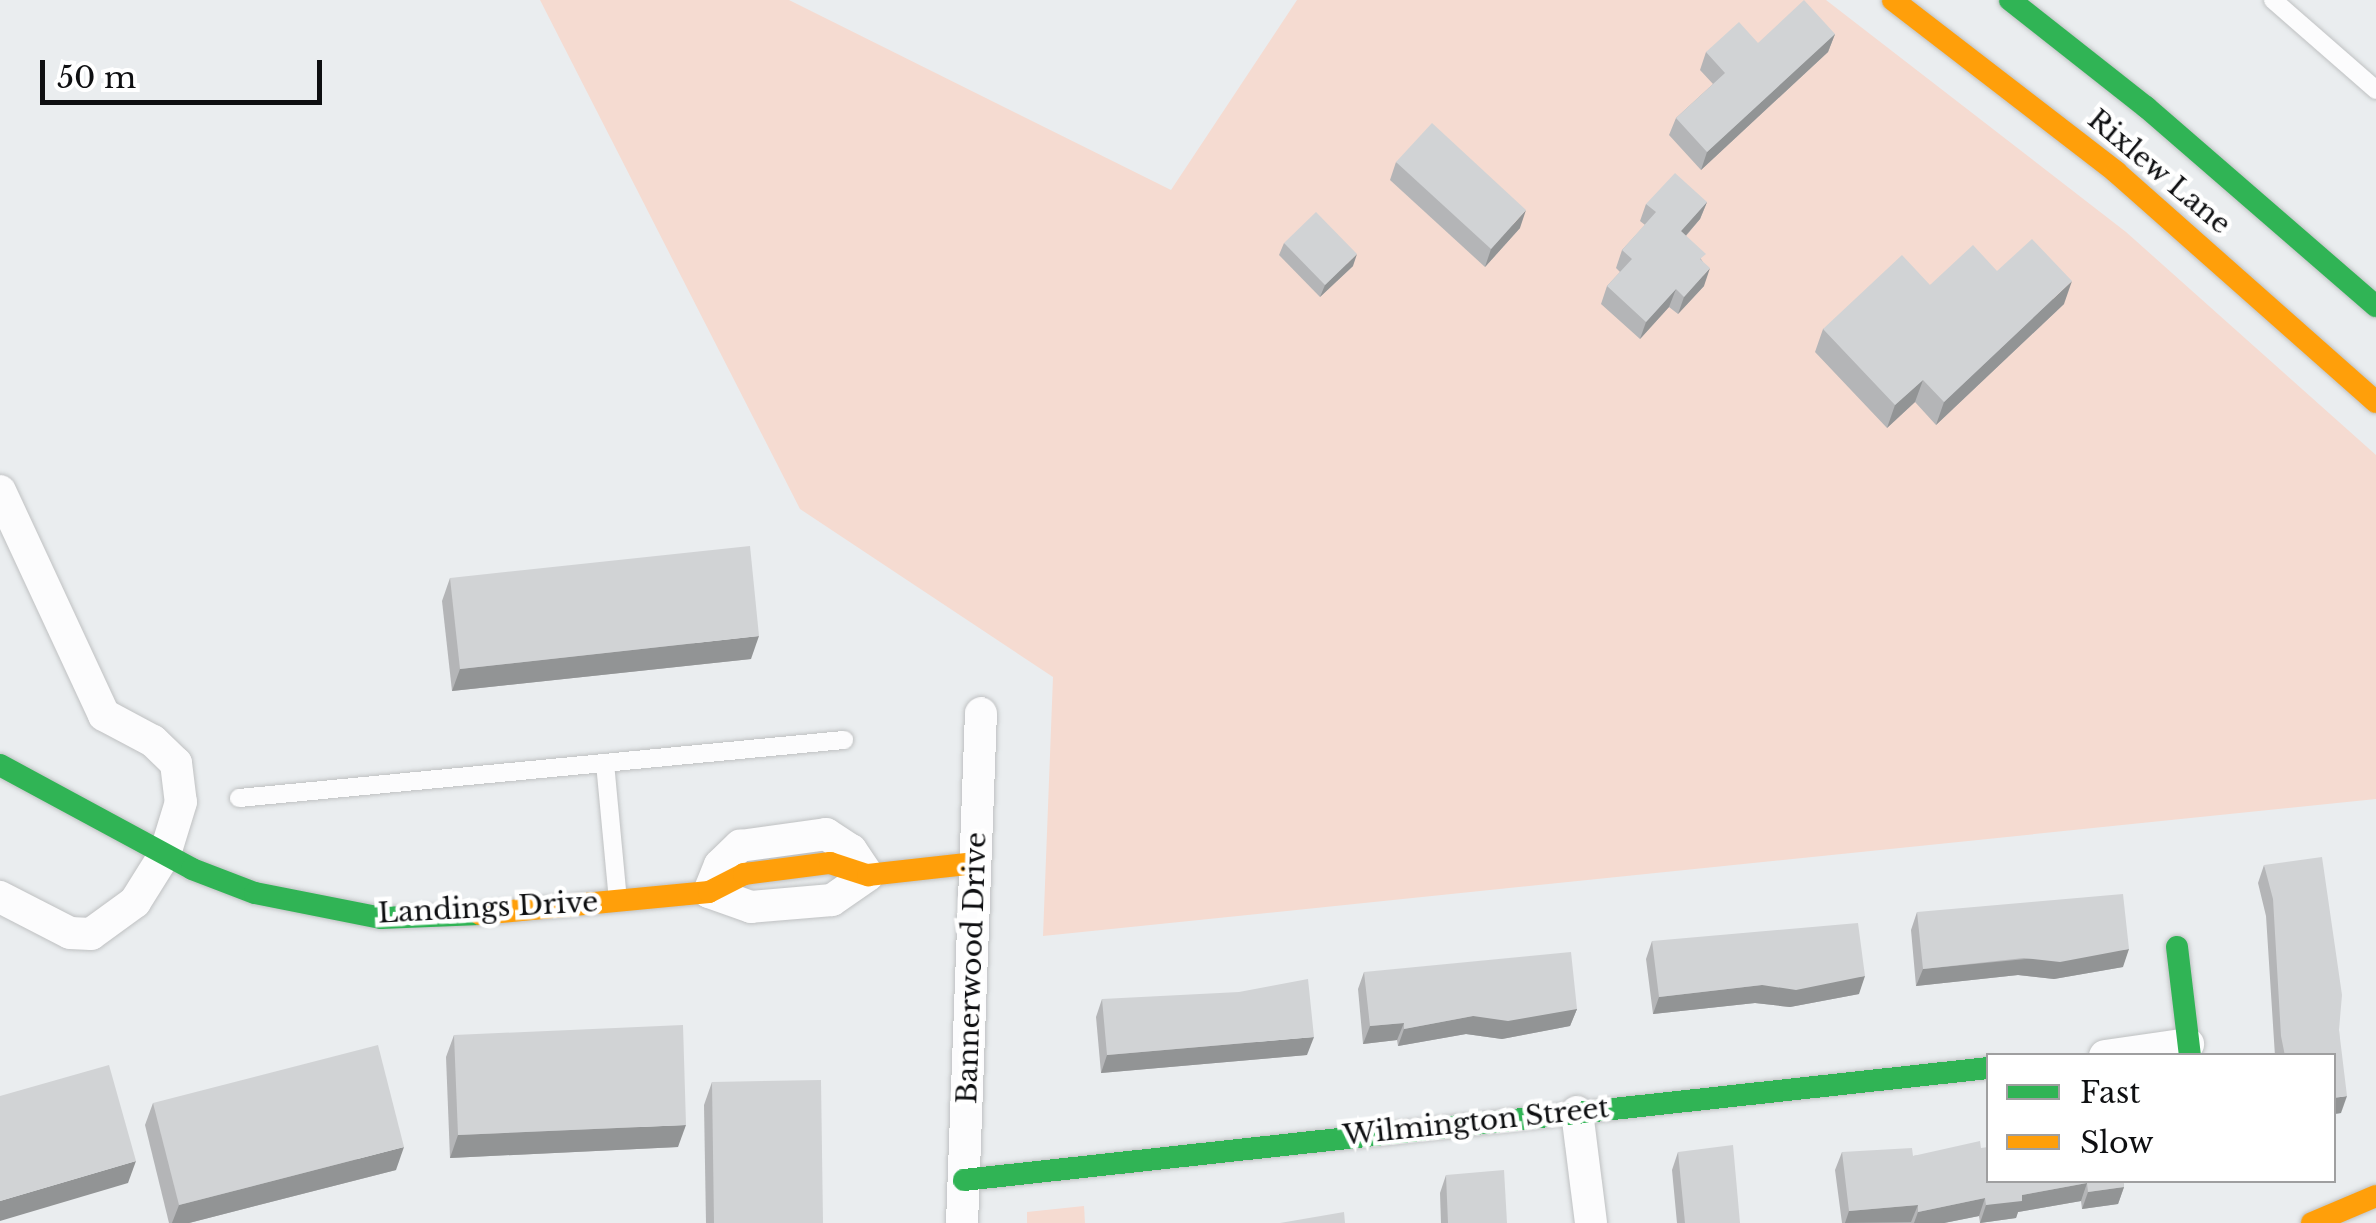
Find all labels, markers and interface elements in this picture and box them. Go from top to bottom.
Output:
scale bar [45,40,328,102]
text: 50 m [57,59,136,96]
street label: Rixlew Lane [2081,102,2237,242]
street label: Bannerwood Drive [950,832,994,1104]
street label: Landings Drive [377,885,599,931]
legend [1986,1053,2336,1183]
text: Fast [2080,1074,2141,1111]
street label: Wilmington Street [1341,1091,1611,1153]
text: Slow [2080,1124,2154,1161]

